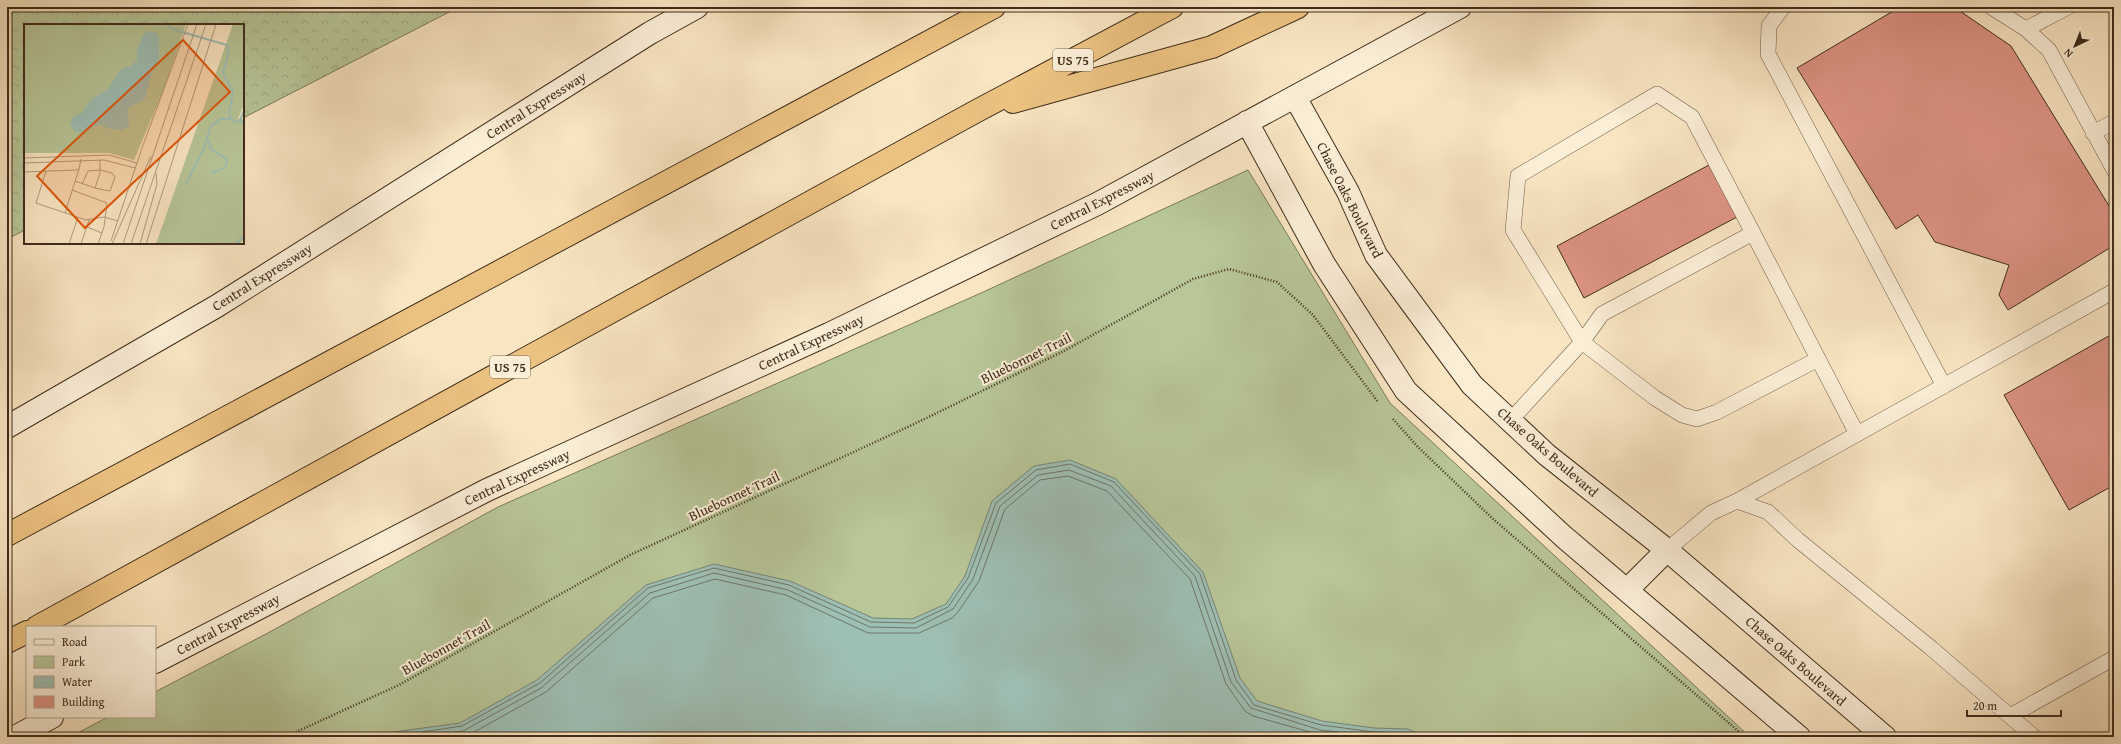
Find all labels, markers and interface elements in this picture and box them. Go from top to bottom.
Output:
inset map [24,24,244,244]
north arrow [2055,26,2095,66]
text: N [2060,45,2076,62]
road number: US 75 [1053,49,1093,71]
street label: Central Expressway [482,66,590,144]
street label: Chase Oaks Boulevard [1312,139,1388,262]
street label: Central Expressway [1046,165,1158,235]
street label: Central Expressway [208,238,316,316]
street label: Central Expressway [755,309,867,375]
street label: Bluebonnet Trail [977,327,1075,389]
road number: US 75 [490,356,530,378]
street label: Chase Oaks Boulevard [1493,403,1603,502]
street label: Central Expressway [461,444,573,510]
street label: Bluebonnet Trail [685,466,783,526]
street label: Central Expressway [173,588,283,660]
street label: Chase Oaks Boulevard [1741,612,1851,711]
street label: Bluebonnet Trail [398,614,494,680]
legend [26,626,156,718]
text: Road [62,633,88,650]
text: Park [62,653,86,670]
text: Water [62,673,92,690]
scale bar [1967,692,2061,718]
text: Building [62,693,105,710]
text: 20 m [1973,697,1997,714]

